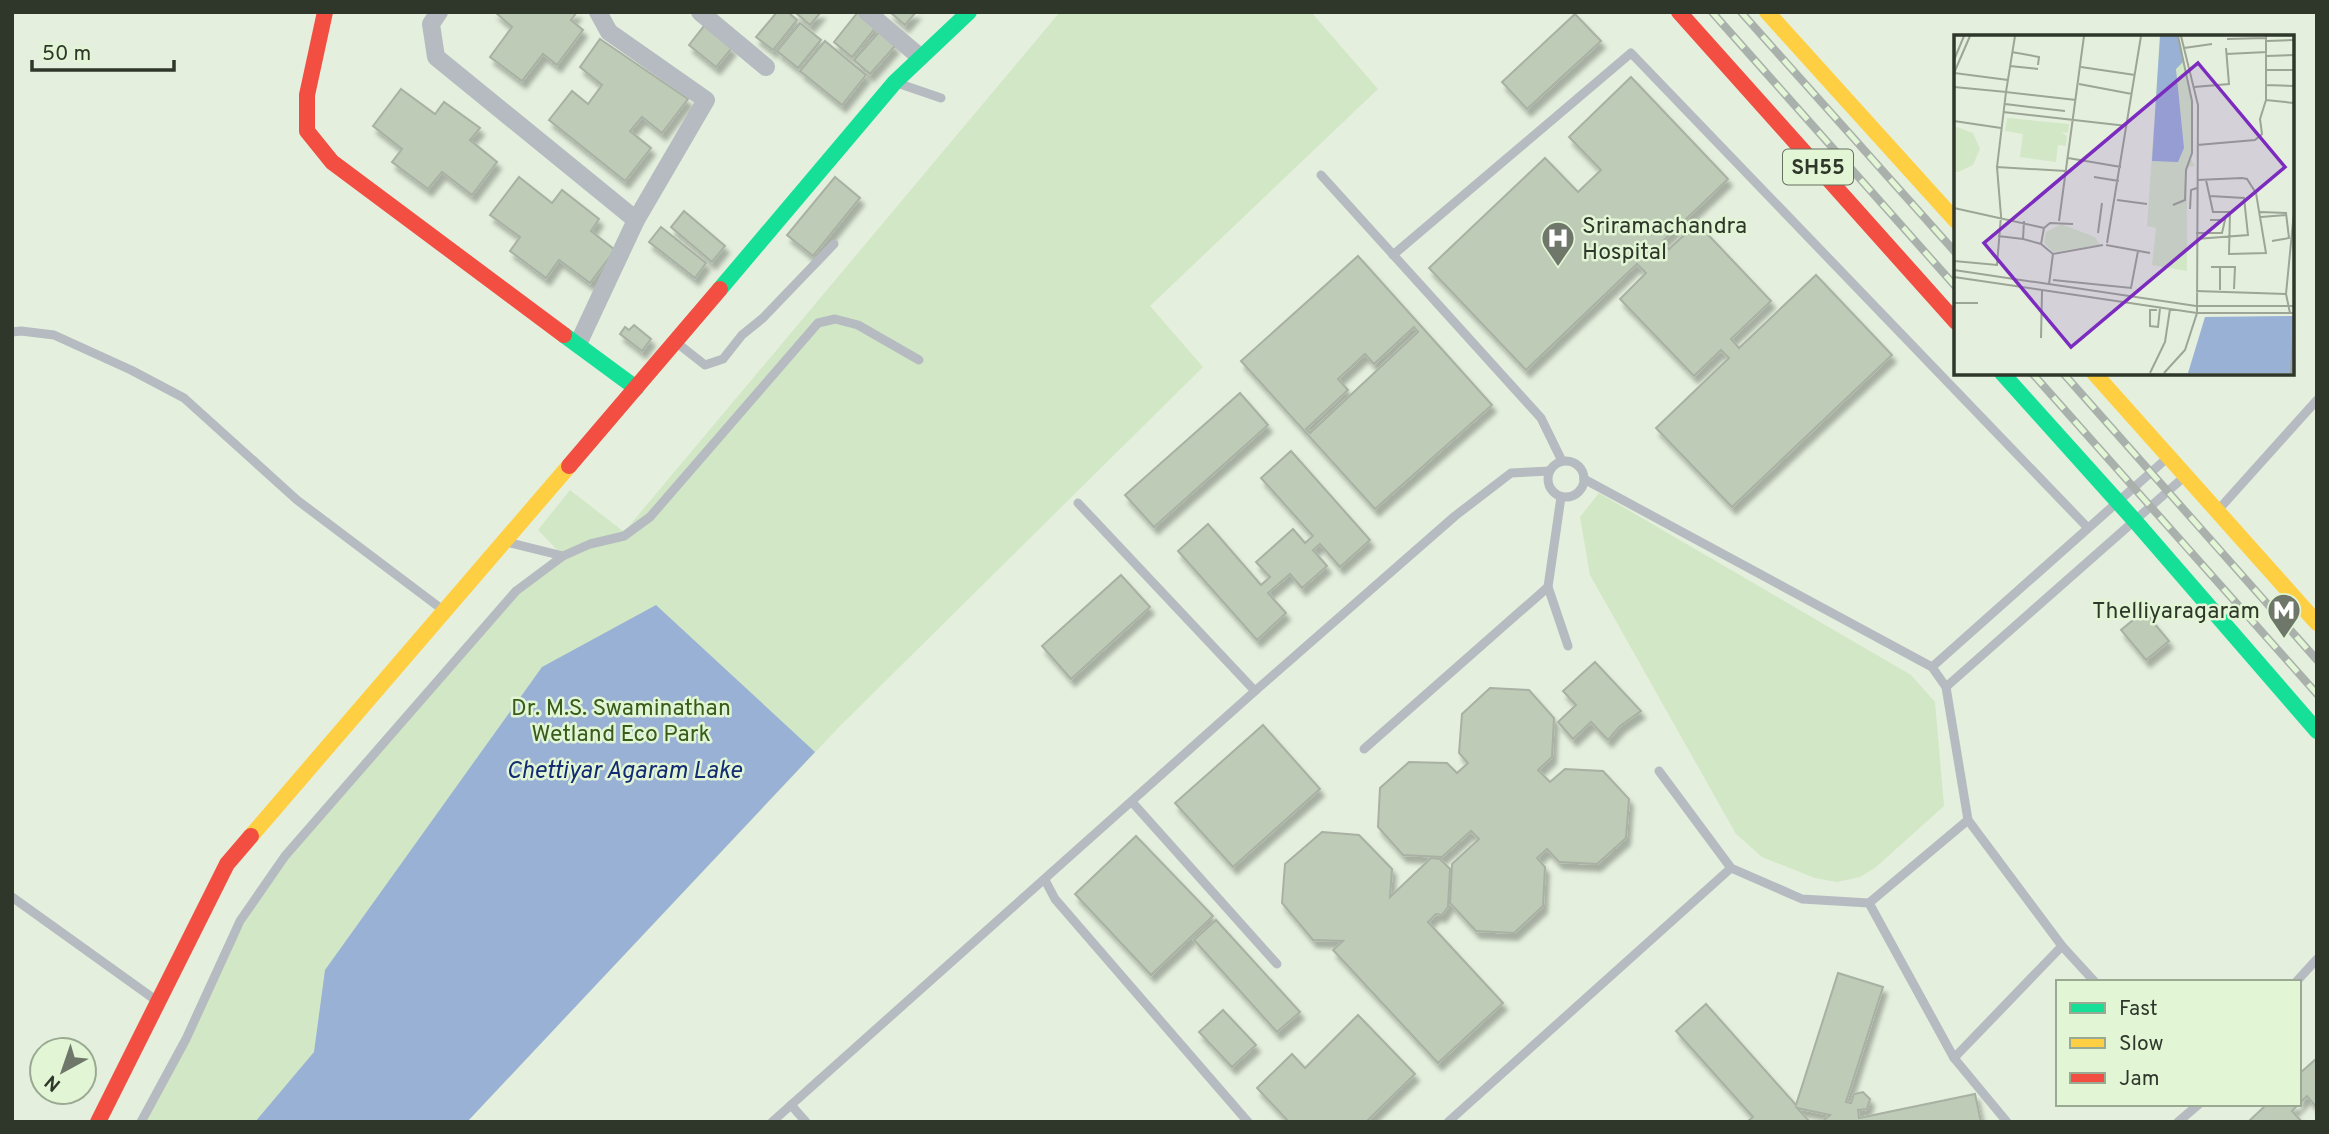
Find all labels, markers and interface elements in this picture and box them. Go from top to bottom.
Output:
scale bar [32,28,173,72]
inset map [1954,35,2294,374]
text: 50 m [42,41,91,68]
road number: SH55 [1783,150,1853,184]
place label: Sriramachandra Hospital [1582,213,1747,268]
hospital icon: Sriramachandra Hospital [1539,219,1577,268]
metro station icon: Thelliyaragaram [2265,591,2303,640]
place label: Thelliyaragaram [2092,598,2260,627]
park label: Dr. M.S. Swaminathan Wetland Eco Park [511,695,731,750]
water label: Chettiyar Agaram Lake [506,757,742,787]
legend [2056,980,2301,1106]
text: Fast [2119,996,2158,1023]
text: Slow [2119,1031,2164,1058]
north arrow [28,1036,98,1106]
text: Jam [2119,1066,2160,1093]
text: N [40,1069,66,1096]

